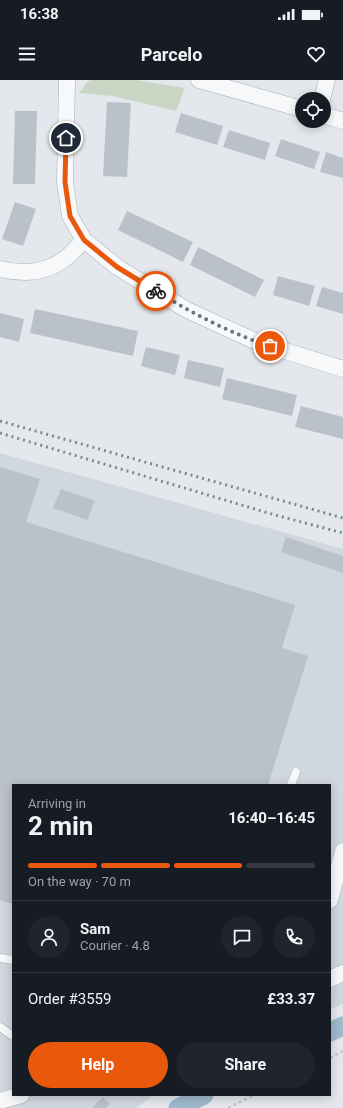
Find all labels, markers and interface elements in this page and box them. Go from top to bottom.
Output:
text: 16:38 [20,5,59,23]
icon: menu [16,43,38,65]
icon: heart [305,43,327,65]
text: Parcelo [141,44,202,65]
map controls [295,92,331,128]
button: locate [295,92,331,128]
pin [49,121,83,155]
icon: home [55,127,77,149]
courier [136,271,176,311]
icon: bike [145,280,167,302]
pin [253,329,287,363]
icon: bag [259,335,281,357]
text: Arriving in [28,796,86,811]
text: 16:40–16:45 [228,809,315,827]
text: 2 min [28,811,93,841]
text: On the way · 70 m [28,874,131,889]
button: person [28,916,70,958]
button: chat [221,916,263,958]
button: phone [273,916,315,958]
text: Sam [80,920,110,938]
text: Courier · 4.8 [80,938,150,953]
text: Order #3559 [28,990,111,1008]
text: £33.37 [267,990,315,1008]
button: Help [28,1042,168,1088]
button: Share [176,1042,315,1088]

